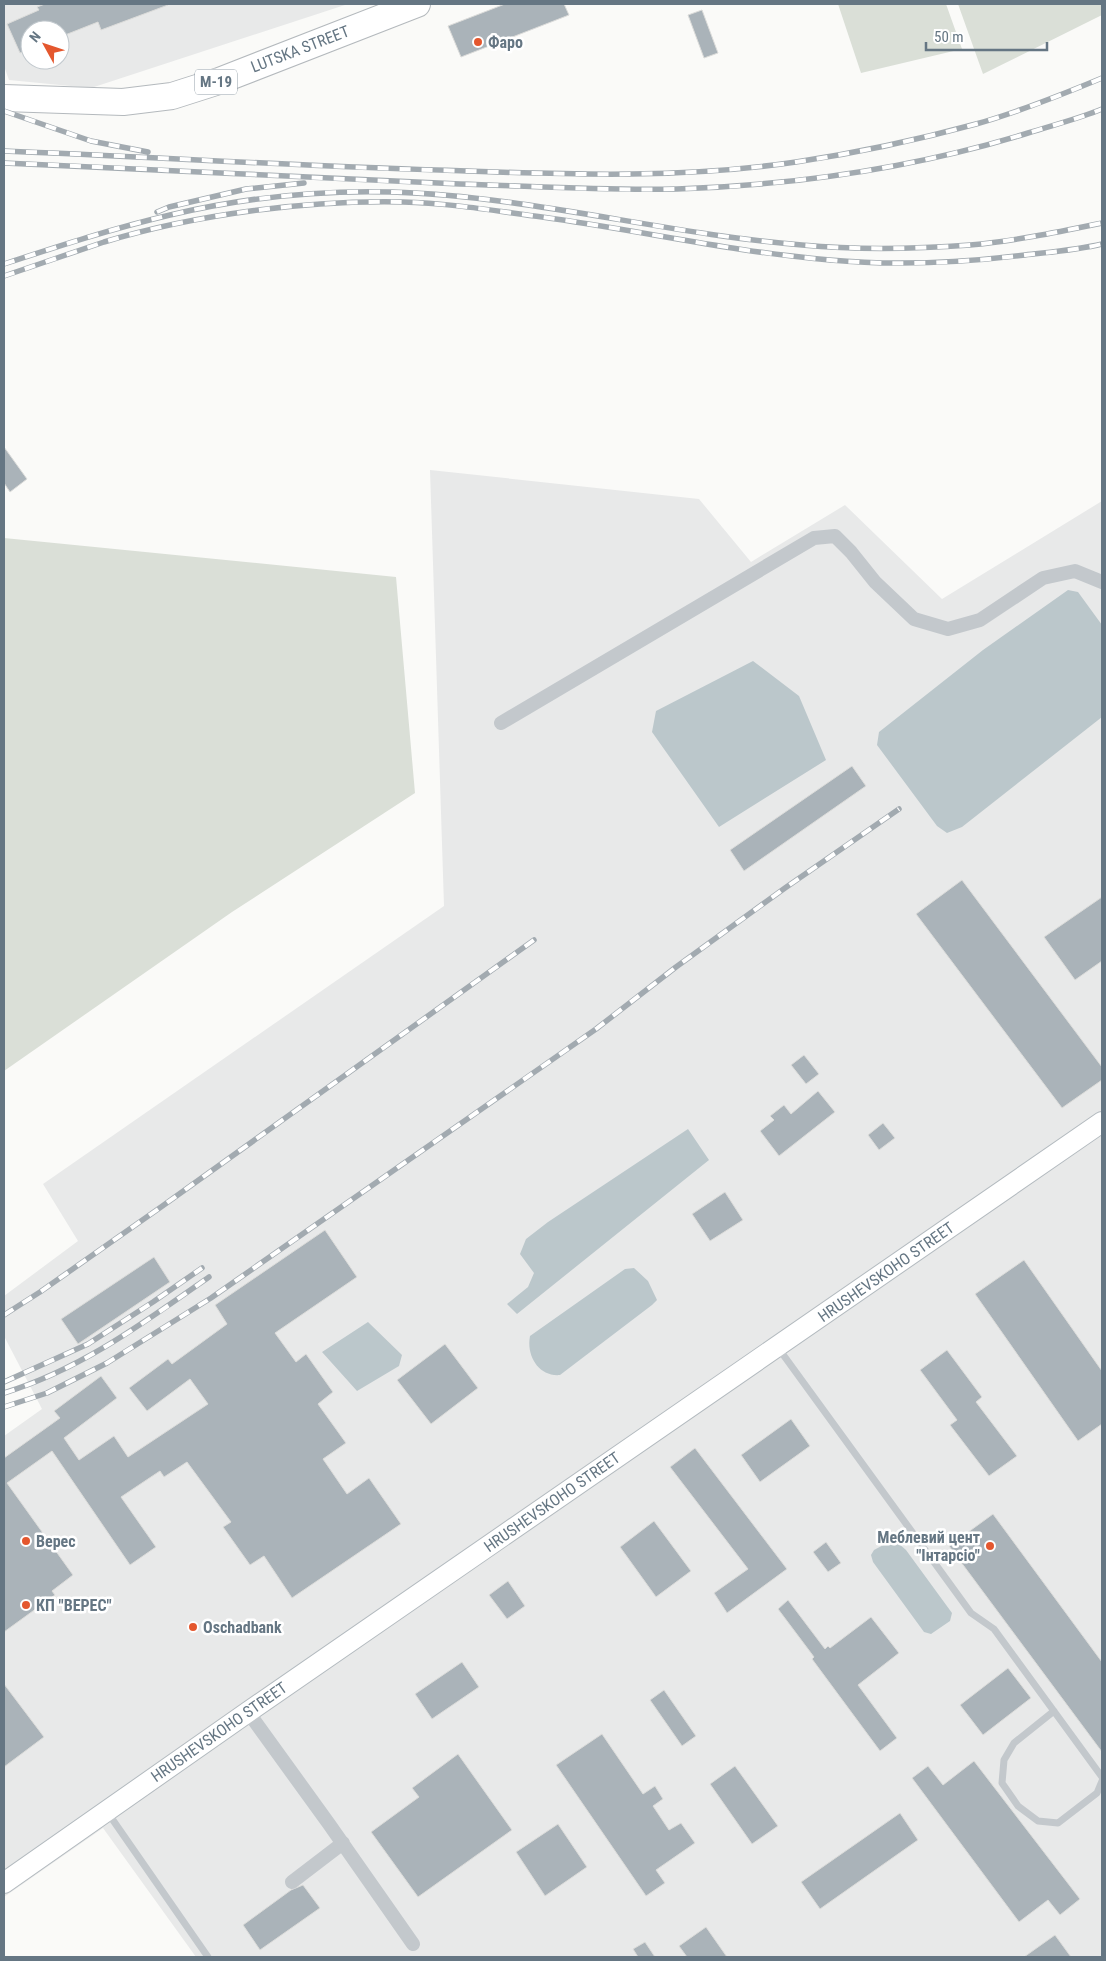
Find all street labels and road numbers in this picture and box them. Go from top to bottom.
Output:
street label: LUTSKA STREET [248,22,352,76]
road number: М-19 [195,70,237,94]
street label: HRUSHEVSKOHO STREET [814,1218,958,1326]
street label: HRUSHEVSKOHO STREET [480,1448,624,1556]
street label: HRUSHEVSKOHO STREET [147,1678,291,1786]

